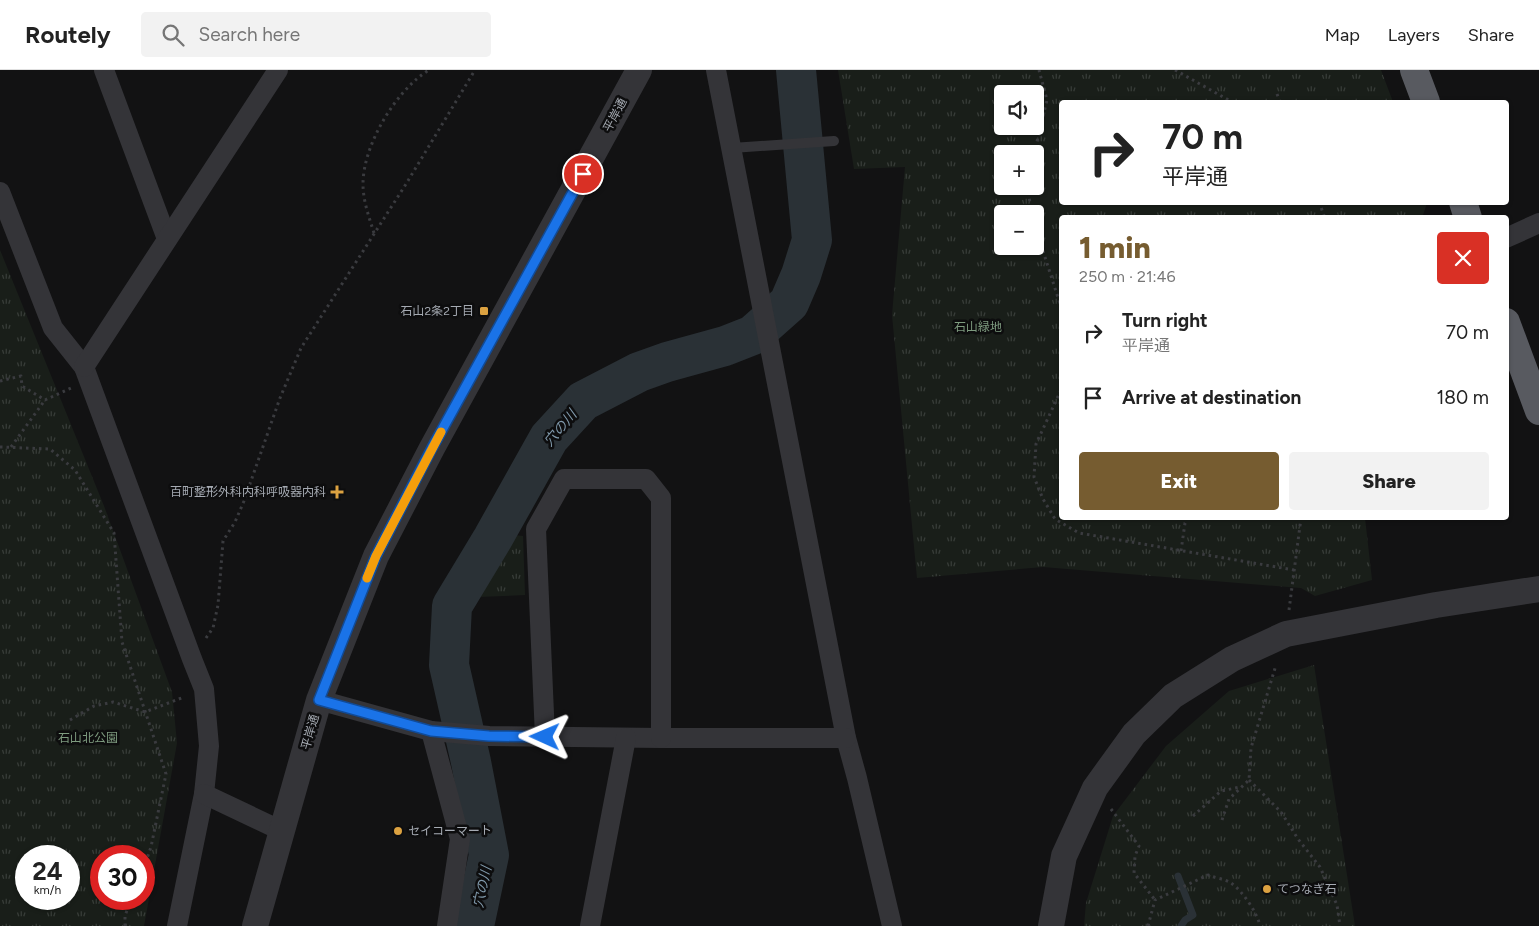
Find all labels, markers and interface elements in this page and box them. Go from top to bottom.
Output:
search box [141,12,491,57]
text: Routely [25,20,111,49]
icon: search [159,21,187,49]
text: Search here [199,23,300,46]
text: Map [1325,24,1360,46]
text: Layers [1388,24,1440,46]
text: Share [1468,24,1514,46]
map controls [994,85,1044,255]
button: sound [994,85,1044,135]
street label: 平岸通 [600,96,630,134]
text: 70 m [1162,116,1243,158]
icon: right [1079,120,1144,185]
button: + [994,145,1044,195]
pin [562,153,604,195]
icon: arrive [569,160,597,188]
text: 平岸通 [1162,163,1228,190]
button: − [994,205,1044,255]
text: 1 min [1079,229,1151,266]
button: close [1437,232,1489,284]
text: 250 m · 21:46 [1079,267,1176,286]
place label: 石山2条2丁目 [401,304,474,318]
marker: 石山2条2丁目 [478,305,490,317]
text: Turn right [1122,309,1208,332]
icon: right [1079,319,1107,347]
park label: 石山緑地 [954,320,1002,334]
text: 70 m [1446,321,1489,344]
text: 平岸通 [1122,336,1170,355]
icon: arrive [1079,384,1107,412]
text: Arrive at destination [1122,386,1301,409]
text: 180 m [1436,386,1489,409]
water label: 穴の川 [540,405,582,450]
button: Exit [1079,452,1279,510]
button: Share [1289,452,1489,510]
place label: 百町整形外科内科呼吸器内科 [170,485,326,499]
marker: 百町整形外科内科呼吸器内科 [330,485,344,499]
position arrow [518,710,570,762]
street label: 平岸通 [298,713,322,751]
park label: 石山北公園 [58,731,118,745]
place label: セイコーマート [408,824,492,838]
marker: セイコーマート [392,825,404,837]
speed limit sign: 30 [90,845,155,910]
text: 24 [32,856,63,886]
water label: 穴の川 [470,863,496,909]
place label: てつなぎ石 [1277,882,1337,896]
text: km/h [34,883,61,897]
marker: てつなぎ石 [1261,883,1273,895]

